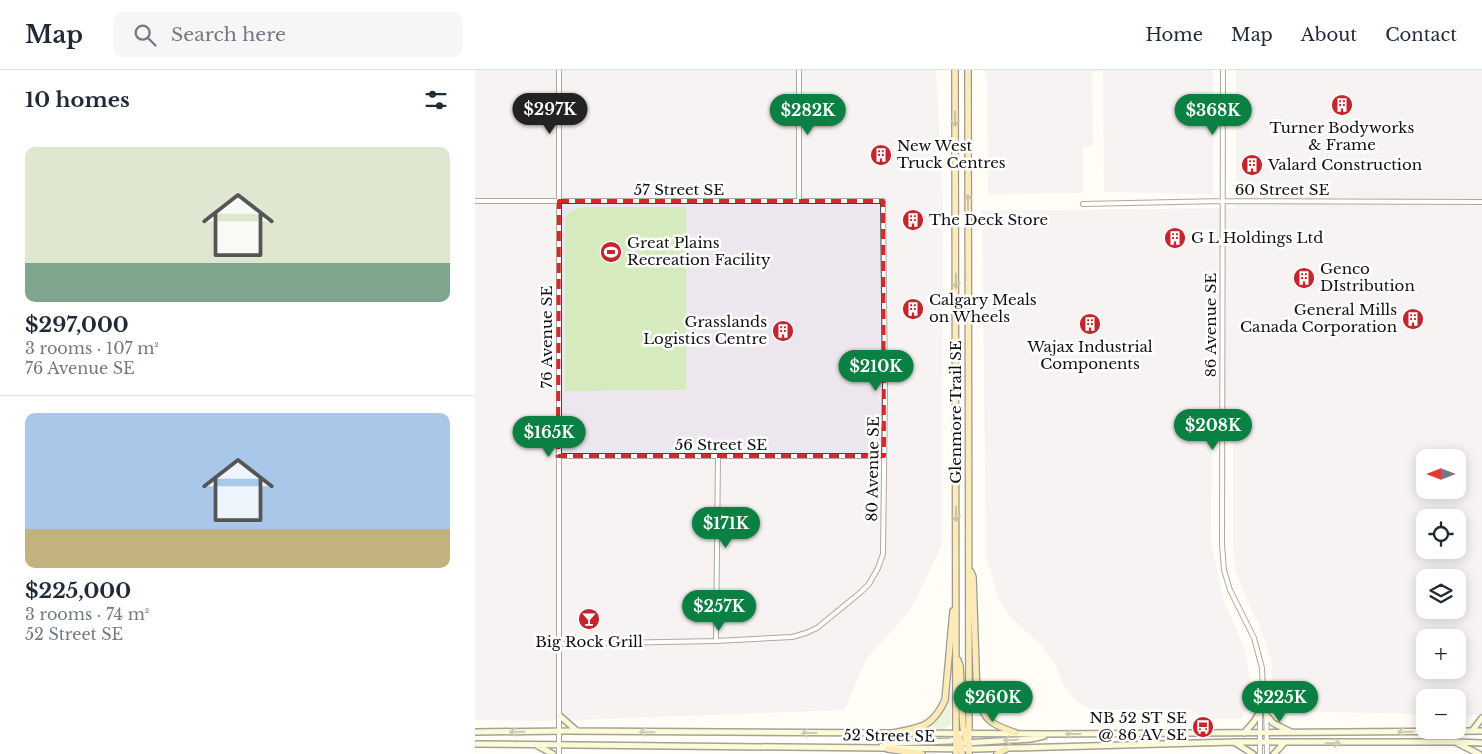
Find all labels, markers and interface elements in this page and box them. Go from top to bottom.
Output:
search box [113,12,463,57]
text: Map [25,20,83,49]
icon: search [131,21,159,49]
text: Search here [171,23,286,46]
text: Home [1145,24,1203,46]
text: Map [1231,24,1273,46]
text: About [1301,24,1357,46]
text: Contact [1385,24,1457,46]
icon: filters [422,86,450,114]
text: 10 homes [25,87,130,113]
pin: $297K [515,92,585,135]
pin: $282K [773,93,843,136]
pin: $368K [1178,93,1248,136]
building icon: Turner Bodyworks & Frame [1330,93,1354,117]
text: $297K [523,99,577,119]
text: $282K [781,100,835,120]
text: $368K [1186,100,1240,120]
one-way arrow [950,110,960,126]
place label: Turner Bodyworks & Frame [1270,118,1415,154]
place label: New West Truck Centres [897,136,1006,172]
building icon: New West Truck Centres [869,143,893,167]
building icon: Valard Construction [1240,153,1264,177]
place label: Valard Construction [1267,155,1422,174]
icon: home [193,180,283,270]
street label: 57 Street SE [634,180,724,199]
street label: 60 Street SE [1235,180,1329,199]
one-way arrow [964,194,973,210]
building icon: The Deck Store [901,208,925,232]
place label: The Deck Store [929,210,1048,229]
building icon: G L Holdings Ltd [1163,226,1187,250]
place label: G L Holdings Ltd [1191,228,1323,247]
place label: Great Plains Recreation Facility [627,233,771,269]
sports icon: Great Plains Recreation Facility [599,240,623,264]
place label: Genco DIstribution [1320,259,1415,295]
building icon: Genco DIstribution [1292,266,1316,290]
one-way arrow [951,272,961,289]
street label: 86 Avenue SE [1201,273,1220,377]
street label: 76 Avenue SE [537,285,556,388]
place label: Calgary Meals on Wheels [929,290,1037,326]
building icon: Calgary Meals on Wheels [901,297,925,321]
place label: General Mills Canada Corporation [1240,300,1397,336]
building icon: General Mills Canada Corporation [1401,307,1425,331]
text: $297,000 [25,312,129,338]
place label: Grasslands Logistics Centre [643,312,767,348]
building icon: Wajax Industrial Components [1078,312,1102,336]
building icon: Grasslands Logistics Centre [771,319,795,343]
place label: Wajax Industrial Components [1026,337,1153,373]
text: 3 rooms · 107 m² [25,338,159,358]
street label: Glenmore Trail SE [946,340,965,484]
pin: $210K [841,350,911,392]
text: $210K [850,356,902,376]
text: 76 Avenue SE [25,358,135,378]
pin: $208K [1178,408,1248,451]
text: $208K [1185,415,1241,435]
pin: $165K [514,416,584,458]
street label: 80 Avenue SE [862,416,883,522]
text: $165K [524,422,574,442]
street label: 56 Street SE [675,435,767,454]
icon: home [193,445,283,535]
north arrow [1416,449,1466,499]
map controls [1416,449,1466,739]
one-way arrow [951,505,961,521]
pin: $171K [691,506,761,549]
button: locate [1416,509,1466,559]
text: $171K [703,513,749,533]
button: layers [1416,569,1466,619]
text: $225,000 [25,578,131,604]
pin: $257K [684,590,754,632]
text: $257K [693,596,745,616]
text: 3 rooms · 74 m² [25,604,149,624]
bar icon: Big Rock Grill [577,607,601,631]
text: 52 Street SE [25,624,123,644]
button: + [1416,629,1466,679]
place label: Big Rock Grill [535,632,643,651]
pin: $260K [958,680,1028,723]
pin: $225K [1245,680,1315,723]
text: $260K [965,687,1021,707]
text: $225K [1253,687,1307,707]
button: − [1416,689,1466,739]
place label: NB 52 ST SE @ 86 AV SE [1090,708,1187,744]
bus stop icon: NB 52 ST SE @ 86 AV SE [1191,715,1215,739]
street label: 52 Street SE [843,725,935,746]
one-way arrow [509,727,526,737]
one-way arrow [639,727,655,737]
one-way arrow [1397,727,1414,737]
one-way arrow [801,728,818,738]
one-way arrow [1065,729,1081,739]
one-way arrow [1003,736,1019,745]
one-way arrow [1324,738,1340,747]

